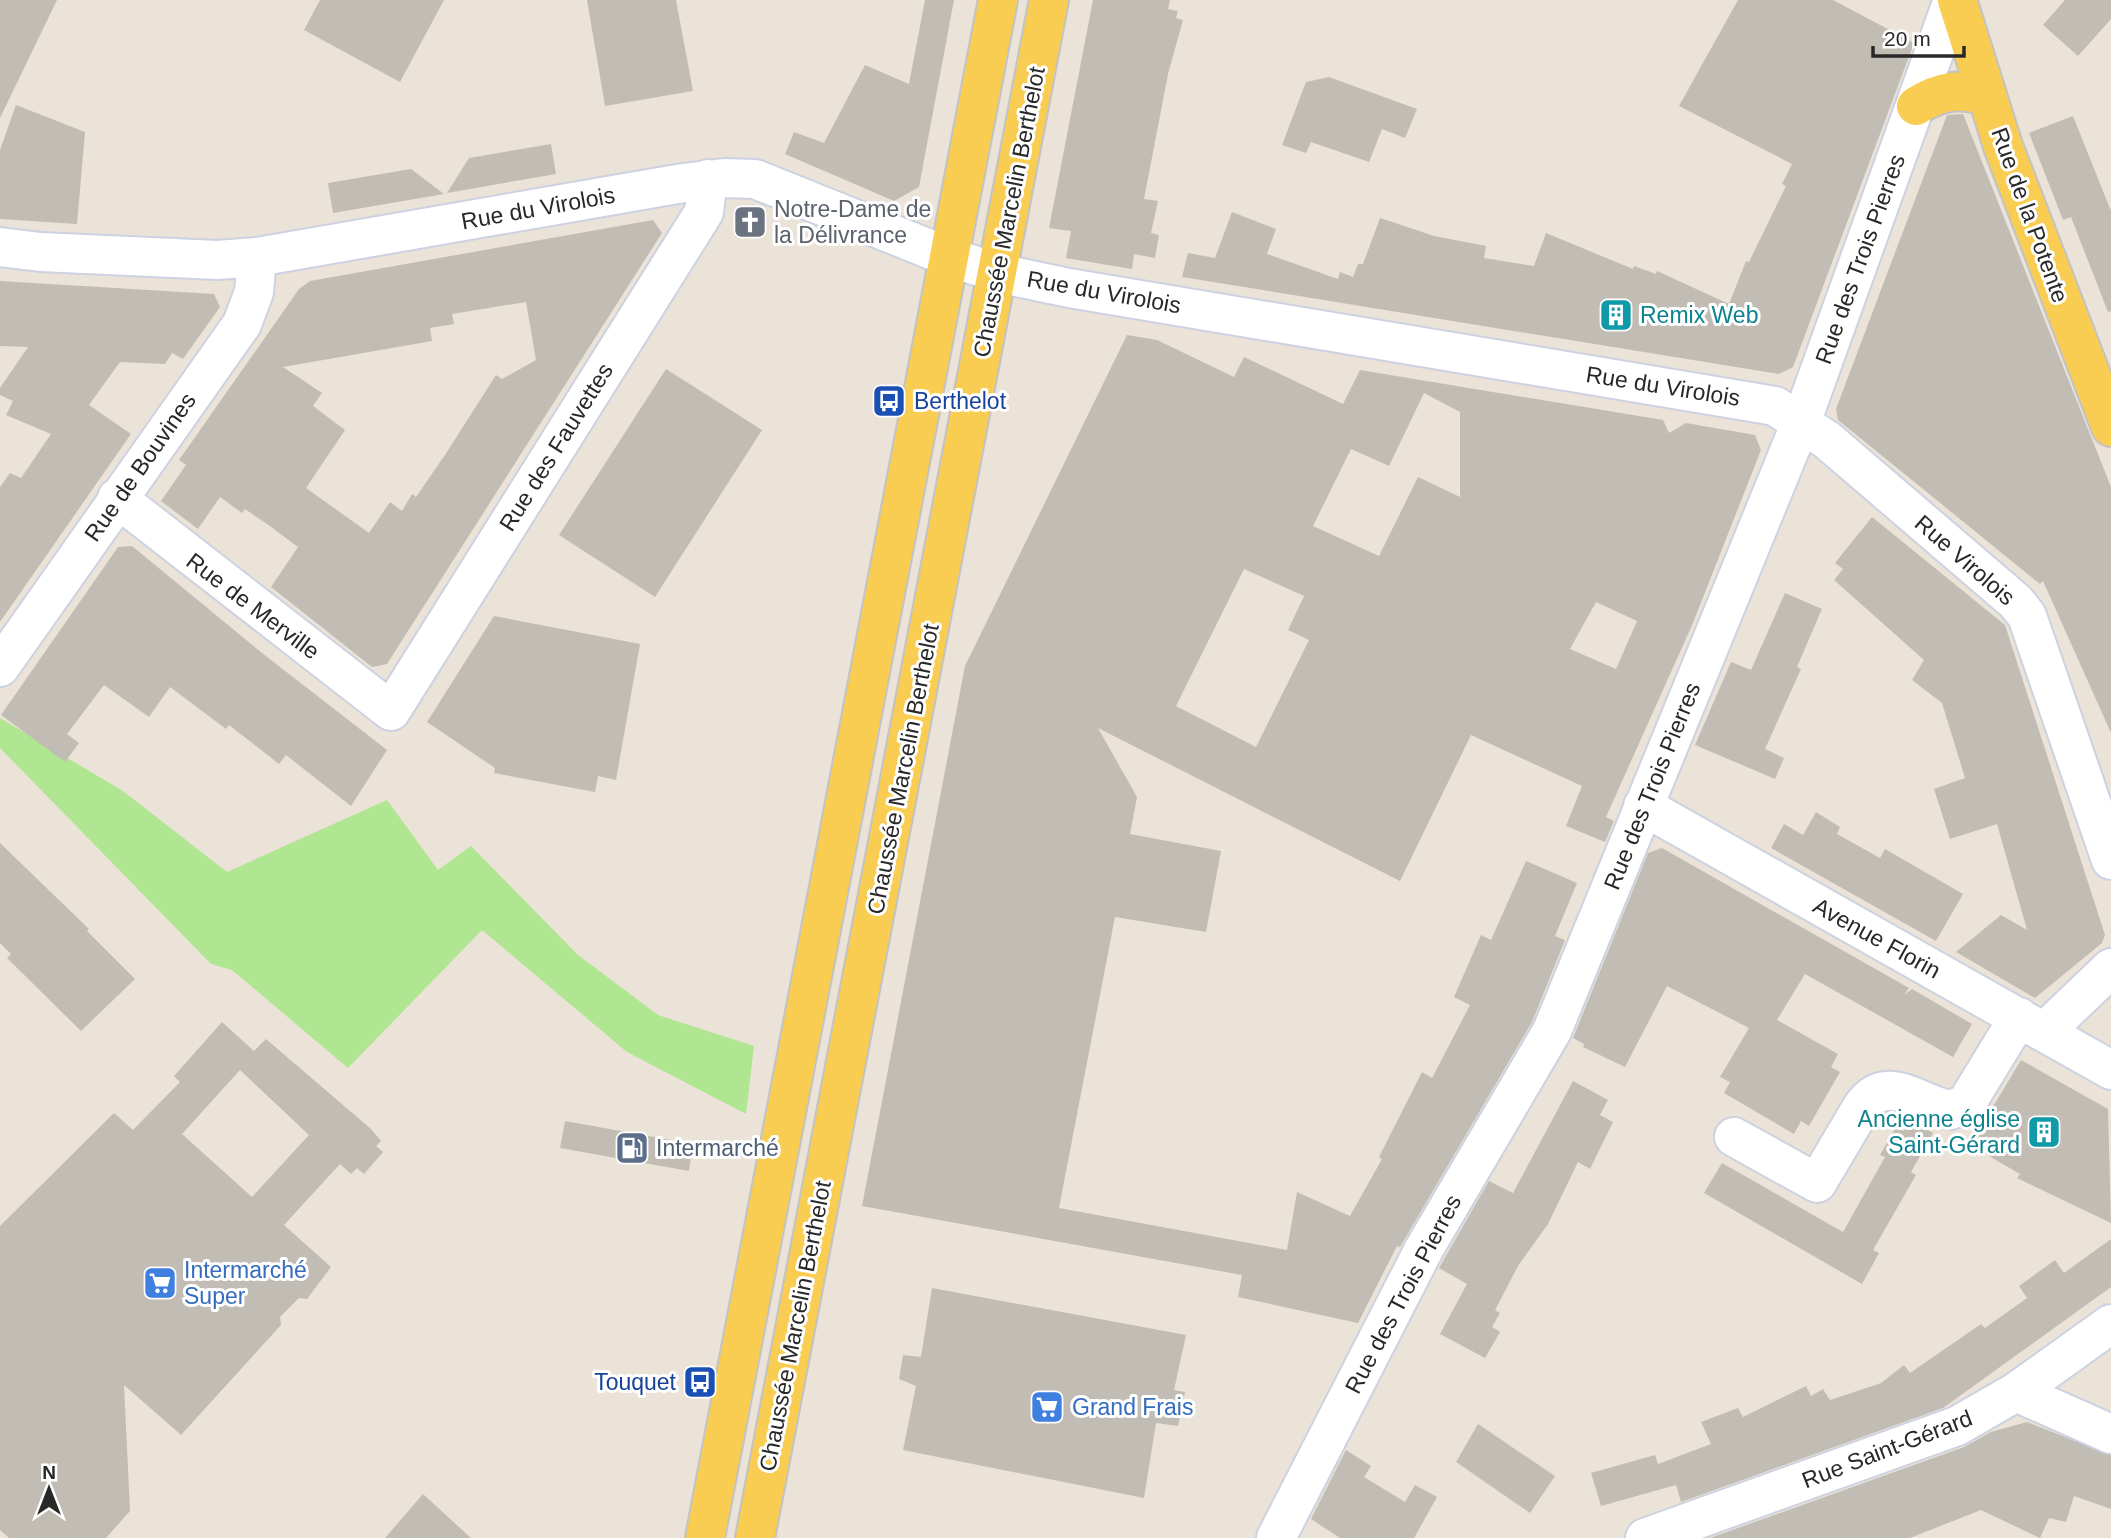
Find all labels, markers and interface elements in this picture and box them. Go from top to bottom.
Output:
scale bar [1873,14,1964,58]
text: 20 m [1884,27,1931,50]
street label: Chaussée Marcelin Berthelot [968,64,1050,359]
street label: Rue de la Potente [1986,124,2074,306]
street label: Rue des Trois Pierres [1810,151,1910,367]
street label: Rue du Virolois [459,182,617,234]
place label: Notre-Dame de la Délivrance [774,196,931,248]
church icon: Notre-Dame de la Délivrance [731,203,769,241]
street label: Rue du Virolois [1025,266,1183,318]
building icon: Remix Web [1597,296,1635,334]
place label: Remix Web [1640,302,1758,328]
street label: Rue des Fauvettes [494,358,618,536]
street label: Rue du Virolois [1584,361,1742,411]
bus stop icon: Berthelot [870,382,908,420]
street label: Rue de Bouvines [79,388,201,546]
place label: Berthelot [914,388,1007,414]
street label: Rue Virolois [1910,510,2020,610]
street label: Rue de Merville [181,548,325,664]
street label: Chaussée Marcelin Berthelot [862,621,944,916]
street label: Rue des Trois Pierres [1599,679,1705,893]
street label: Avenue Florin [1809,892,1945,984]
place label: Ancienne église Saint-Gérard [1858,1106,2020,1158]
building icon: Ancienne église Saint-Gérard [2025,1113,2063,1151]
fuel station icon: Intermarché [613,1129,651,1167]
place label: Intermarché [656,1135,779,1161]
street label: Chaussée Marcelin Berthelot [754,1178,836,1473]
street label: Rue des Trois Pierres [1340,1190,1466,1398]
place label: Intermarché Super [184,1257,307,1309]
supermarket icon: Intermarché Super [141,1264,179,1302]
bus stop icon: Touquet [681,1363,719,1401]
place label: Touquet [594,1369,677,1395]
supermarket icon: Grand Frais [1028,1388,1066,1426]
place label: Grand Frais [1072,1394,1193,1420]
street label: Rue Saint-Gérard [1798,1405,1976,1493]
north arrow [14,1454,84,1524]
text: N [42,1462,56,1483]

